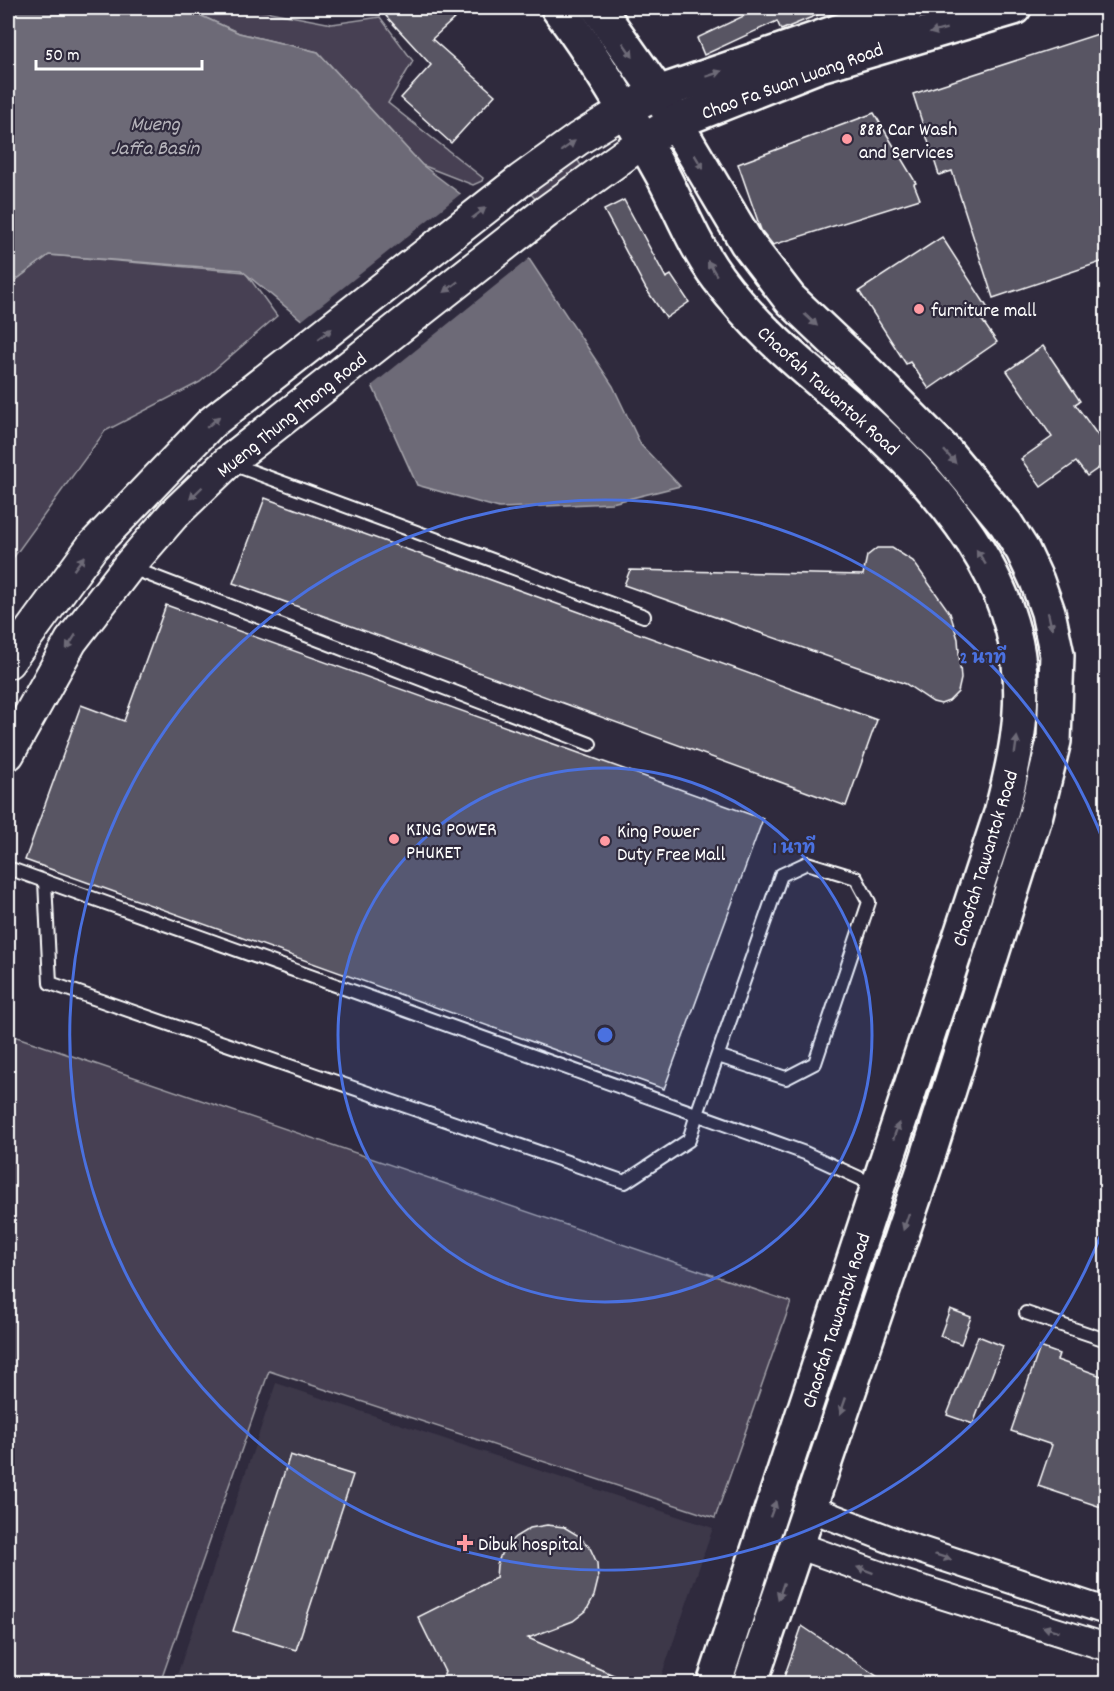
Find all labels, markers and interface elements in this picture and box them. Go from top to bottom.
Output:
one-way arrow [929,27,947,37]
scale bar [36,33,202,71]
street label: Chao Fa Suan Luang Road [698,37,888,129]
one-way arrow [622,42,634,58]
text: 50 m [45,44,80,69]
one-way arrow [705,68,723,78]
water label: Mueng Jaffa Basin [111,111,201,165]
place label: 888 Car Wash and Services [859,117,957,168]
marker: 888 Car Wash and Services [840,132,854,146]
one-way arrow [559,140,575,152]
one-way arrow [693,153,703,170]
one-way arrow [471,207,487,220]
one-way arrow [707,260,718,276]
one-way arrow [443,281,458,293]
place label: furniture mall [931,298,1037,326]
marker: furniture mall [912,302,926,316]
one-way arrow [804,312,818,326]
street label: Chaofah Tawantok Road [750,321,904,464]
one-way arrow [318,328,333,340]
street label: Mueng Thung Thong Road [212,347,374,486]
one-way arrow [205,416,220,429]
one-way arrow [943,449,956,464]
one-way arrow [189,486,204,500]
one-way arrow [976,549,987,565]
one-way arrow [72,556,84,571]
one-way arrow [1046,612,1055,631]
one-way arrow [66,634,77,651]
text: 2 นาที [960,645,1007,672]
one-way arrow [1012,735,1021,754]
street label: Chaofah Tawantok Road [947,767,1027,950]
place label: KING POWER PHUKET [406,817,497,868]
place label: King Power Duty Free Mall [617,819,725,870]
marker: KING POWER PHUKET [387,832,401,846]
marker: King Power Duty Free Mall [598,834,612,848]
text: 1 นาที [773,835,816,862]
centre of rings [595,1025,615,1045]
one-way arrow [891,1122,901,1140]
one-way arrow [901,1213,911,1231]
street label: Chaofah Tawantok Road [796,1230,879,1412]
one-way arrow [838,1397,848,1415]
one-way arrow [768,1499,778,1517]
place label: Dibuk hospital [478,1532,583,1560]
marker: Dibuk hospital [456,1534,474,1552]
one-way arrow [934,1553,952,1562]
one-way arrow [856,1564,874,1574]
one-way arrow [776,1582,786,1600]
one-way arrow [1042,1624,1060,1634]

